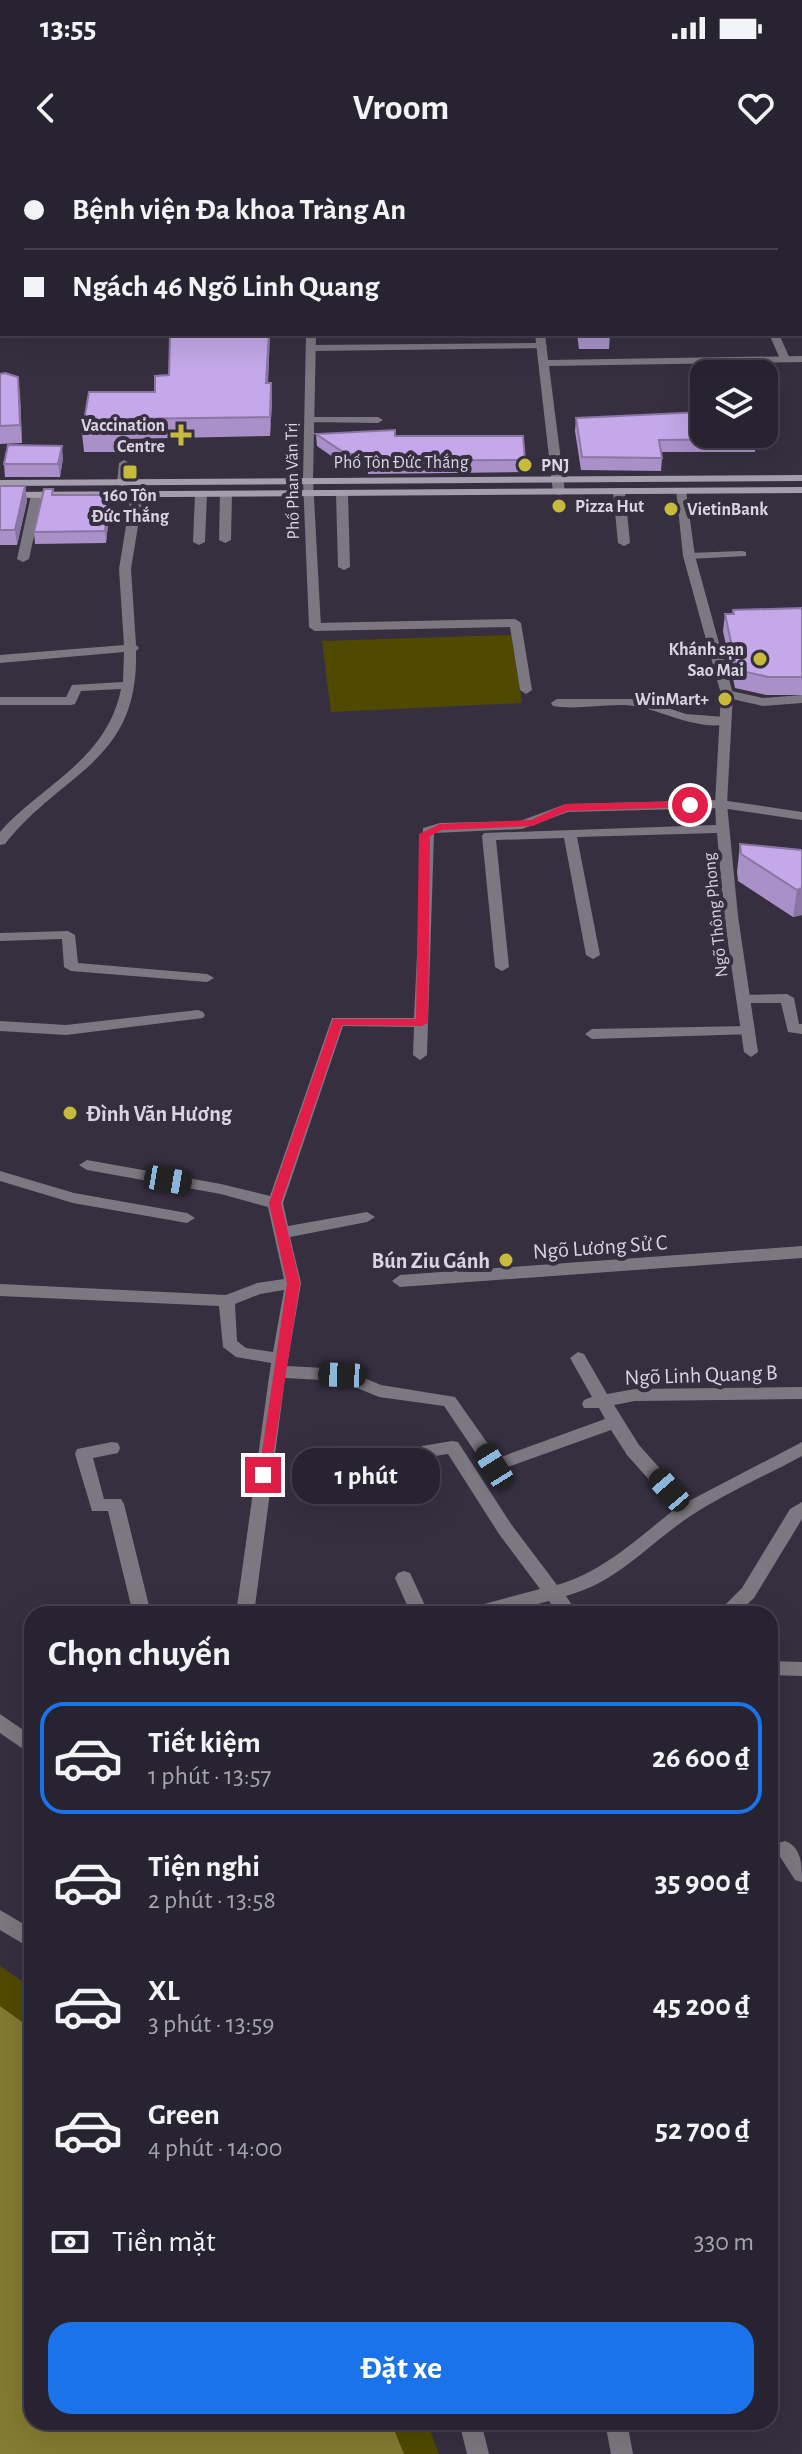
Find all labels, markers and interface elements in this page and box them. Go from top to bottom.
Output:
text: 13:55 [40,13,97,43]
icon: back [24,86,68,130]
icon: heart [734,86,778,130]
text: Vroom [353,90,449,126]
text: Bệnh viện Đa khoa Tràng An [72,195,406,225]
text: Ngách 46 Ngõ Linh Quang [72,272,379,302]
map controls [690,360,778,448]
button: layers [690,360,778,448]
place label: Vaccination Centre [81,417,165,456]
street label: Phố Phan Văn Trị [282,422,303,540]
marker: Vaccination Centre [172,426,190,444]
street label: Phố Tôn Đức Thắng [334,453,469,472]
marker: PNJ [516,456,534,474]
place label: PNJ [541,457,570,475]
marker: 160 Tôn Đức Thắng [121,463,139,481]
place label: 160 Tôn Đức Thắng [91,487,170,526]
marker: Pizza Hut [550,497,568,515]
place label: Pizza Hut [575,498,644,516]
marker: VietinBank [662,500,680,518]
place label: VietinBank [687,501,768,519]
place label: Khánh sạn Sao Mai [669,641,744,680]
marker: Khánh sạn Sao Mai [751,650,769,668]
marker: WinMart+ [716,690,734,708]
place label: WinMart+ [635,691,709,709]
route start [672,787,708,823]
street label: Ngõ Thông Phong [700,851,732,978]
place label: Đình Văn Hương [86,1103,233,1125]
marker: Đình Văn Hương [61,1104,79,1122]
car [142,1164,194,1196]
street label: Ngõ Lương Sử C [532,1231,668,1263]
place label: Bún Ziu Gánh [372,1250,490,1272]
marker: Bún Ziu Gánh [497,1251,515,1269]
street label: Ngõ Linh Quang B [624,1361,778,1389]
car [318,1362,366,1388]
car [471,1439,517,1493]
callout: 1 phút [291,1447,439,1503]
route end [245,1457,281,1493]
text: 1 phút [335,1463,397,1489]
car [644,1464,694,1516]
text: Chọn chuyến [48,1636,231,1672]
icon: car [52,1722,124,1794]
text: Tiết kiệm [148,1728,261,1758]
text: 26 600 ₫ [652,1743,750,1773]
text: 1 phút · 13:57 [148,1763,271,1789]
icon: car [52,1846,124,1918]
text: Tiện nghi [148,1852,260,1882]
text: 35 900 ₫ [655,1867,750,1897]
text: 2 phút · 13:58 [148,1887,276,1913]
icon: car [52,1970,124,2042]
text: XL [148,1976,180,2006]
text: 45 200 ₫ [653,1991,750,2021]
text: 3 phút · 13:59 [148,2011,275,2037]
icon: car [52,2094,124,2166]
text: Green [148,2100,220,2130]
text: 52 700 ₫ [655,2115,750,2145]
text: 4 phút · 14:00 [148,2135,283,2161]
icon: cash [48,2220,92,2264]
text: Tiền mặt [112,2227,216,2257]
text: 330 m [694,2229,754,2255]
button: Đặt xe [48,2322,754,2414]

